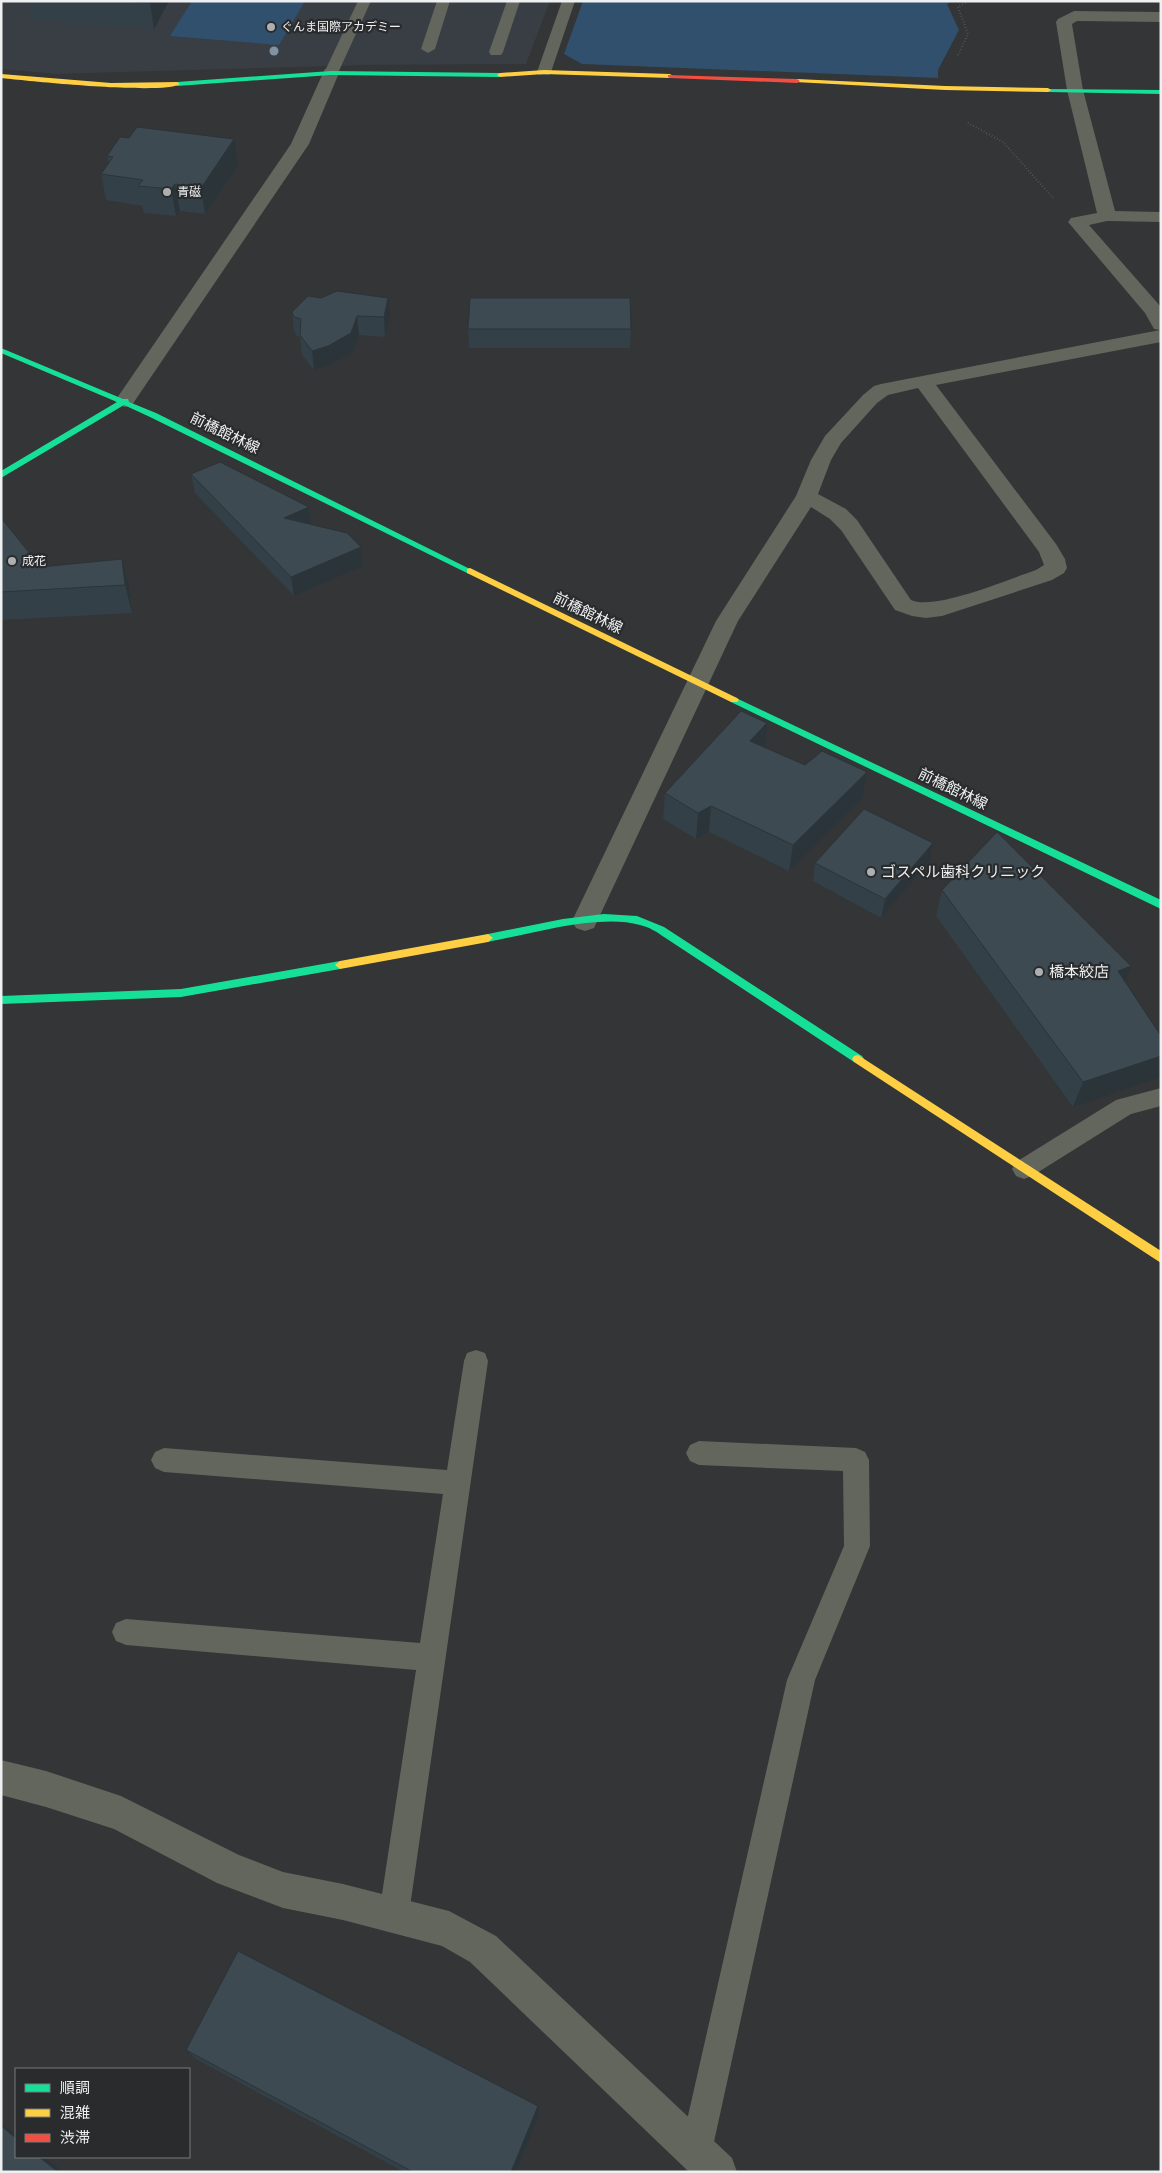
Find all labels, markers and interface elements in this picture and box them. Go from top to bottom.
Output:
place label: ぐんま国際アカデミー [281,20,401,35]
marker: ぐんま国際アカデミー [265,21,277,33]
place label: 青磁 [177,185,201,200]
marker: 青磁 [161,186,173,198]
street label: 前橋館林線 [187,408,263,458]
place label: 成花 [22,554,46,569]
marker: 成花 [6,555,18,567]
street label: 前橋館林線 [550,588,626,638]
street label: 前橋館林線 [915,764,991,814]
place label: ゴスペル歯科クリニック [881,863,1045,882]
marker: ゴスペル歯科クリニック [865,866,877,878]
place label: 橋本絞店 [1049,963,1109,982]
marker: 橋本絞店 [1033,966,1045,978]
legend [15,2068,190,2158]
text: 順調 [60,2079,90,2098]
text: 混雑 [60,2104,90,2123]
text: 渋滞 [60,2129,90,2148]

